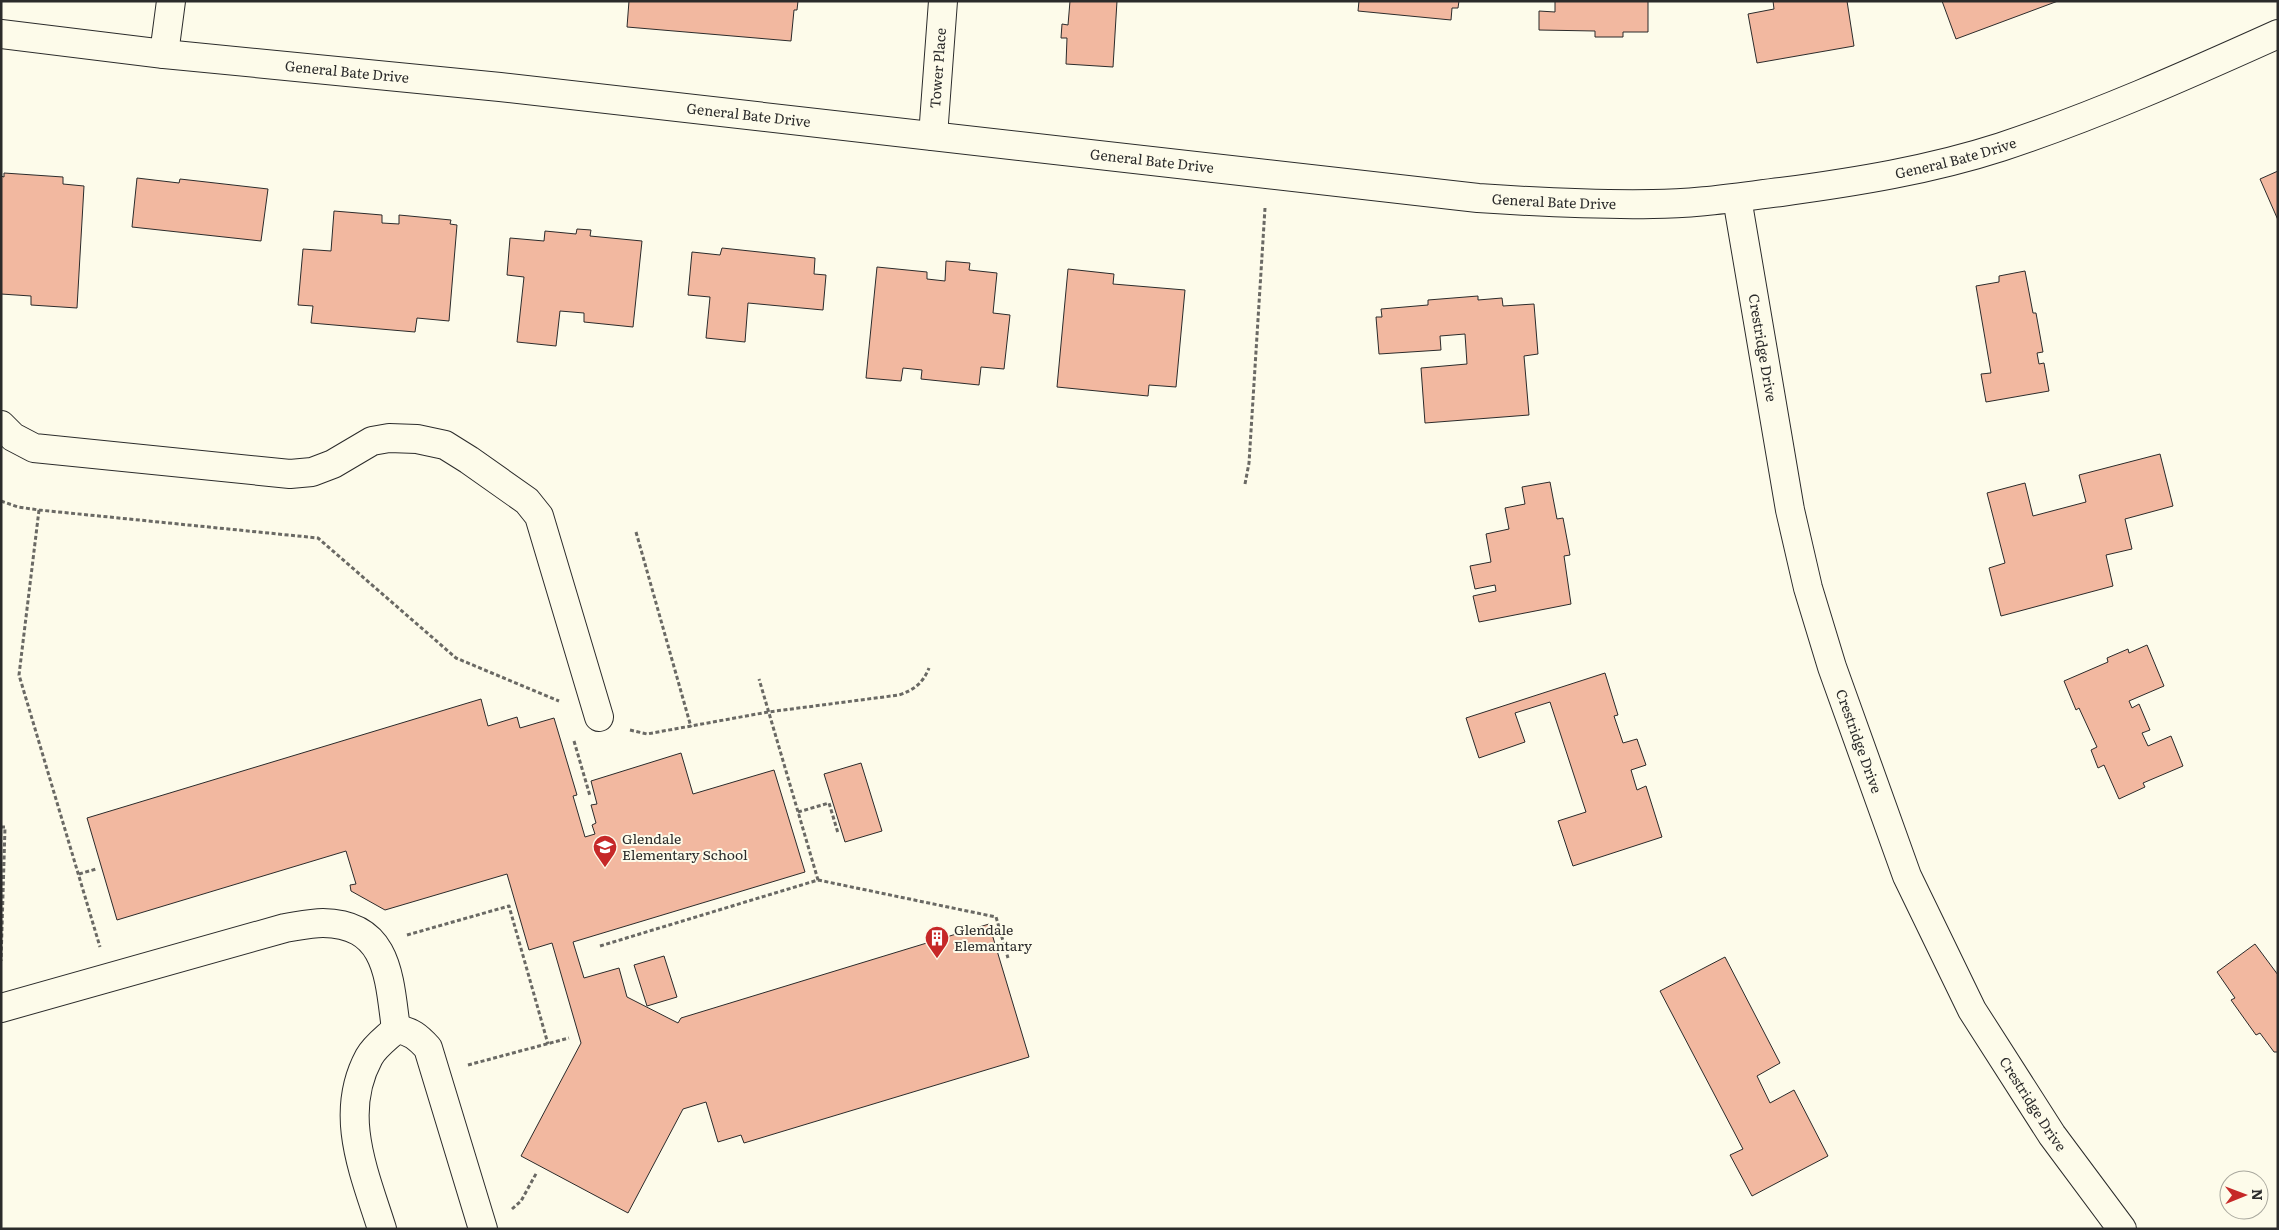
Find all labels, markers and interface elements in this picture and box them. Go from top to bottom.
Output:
street label: Tower Place [924,27,950,109]
street label: General Bate Drive [284,55,410,87]
street label: General Bate Drive [686,97,812,131]
street label: General Bate Drive [1893,132,2019,183]
street label: General Bate Drive [1089,143,1215,177]
street label: General Bate Drive [1491,188,1616,213]
street label: Crestridge Drive [1744,292,1782,403]
street label: Crestridge Drive [1832,686,1887,796]
place label: Glendale Elementary School [622,828,748,864]
school or university icon: Glendale Elementary School [592,834,618,868]
place label: Glendale Elemantary [954,919,1033,955]
building icon: Glendale Elemantary [924,925,950,959]
street label: Crestridge Drive [1995,1052,2072,1155]
north arrow [2219,1170,2269,1220]
text: N [2248,1189,2268,1201]

